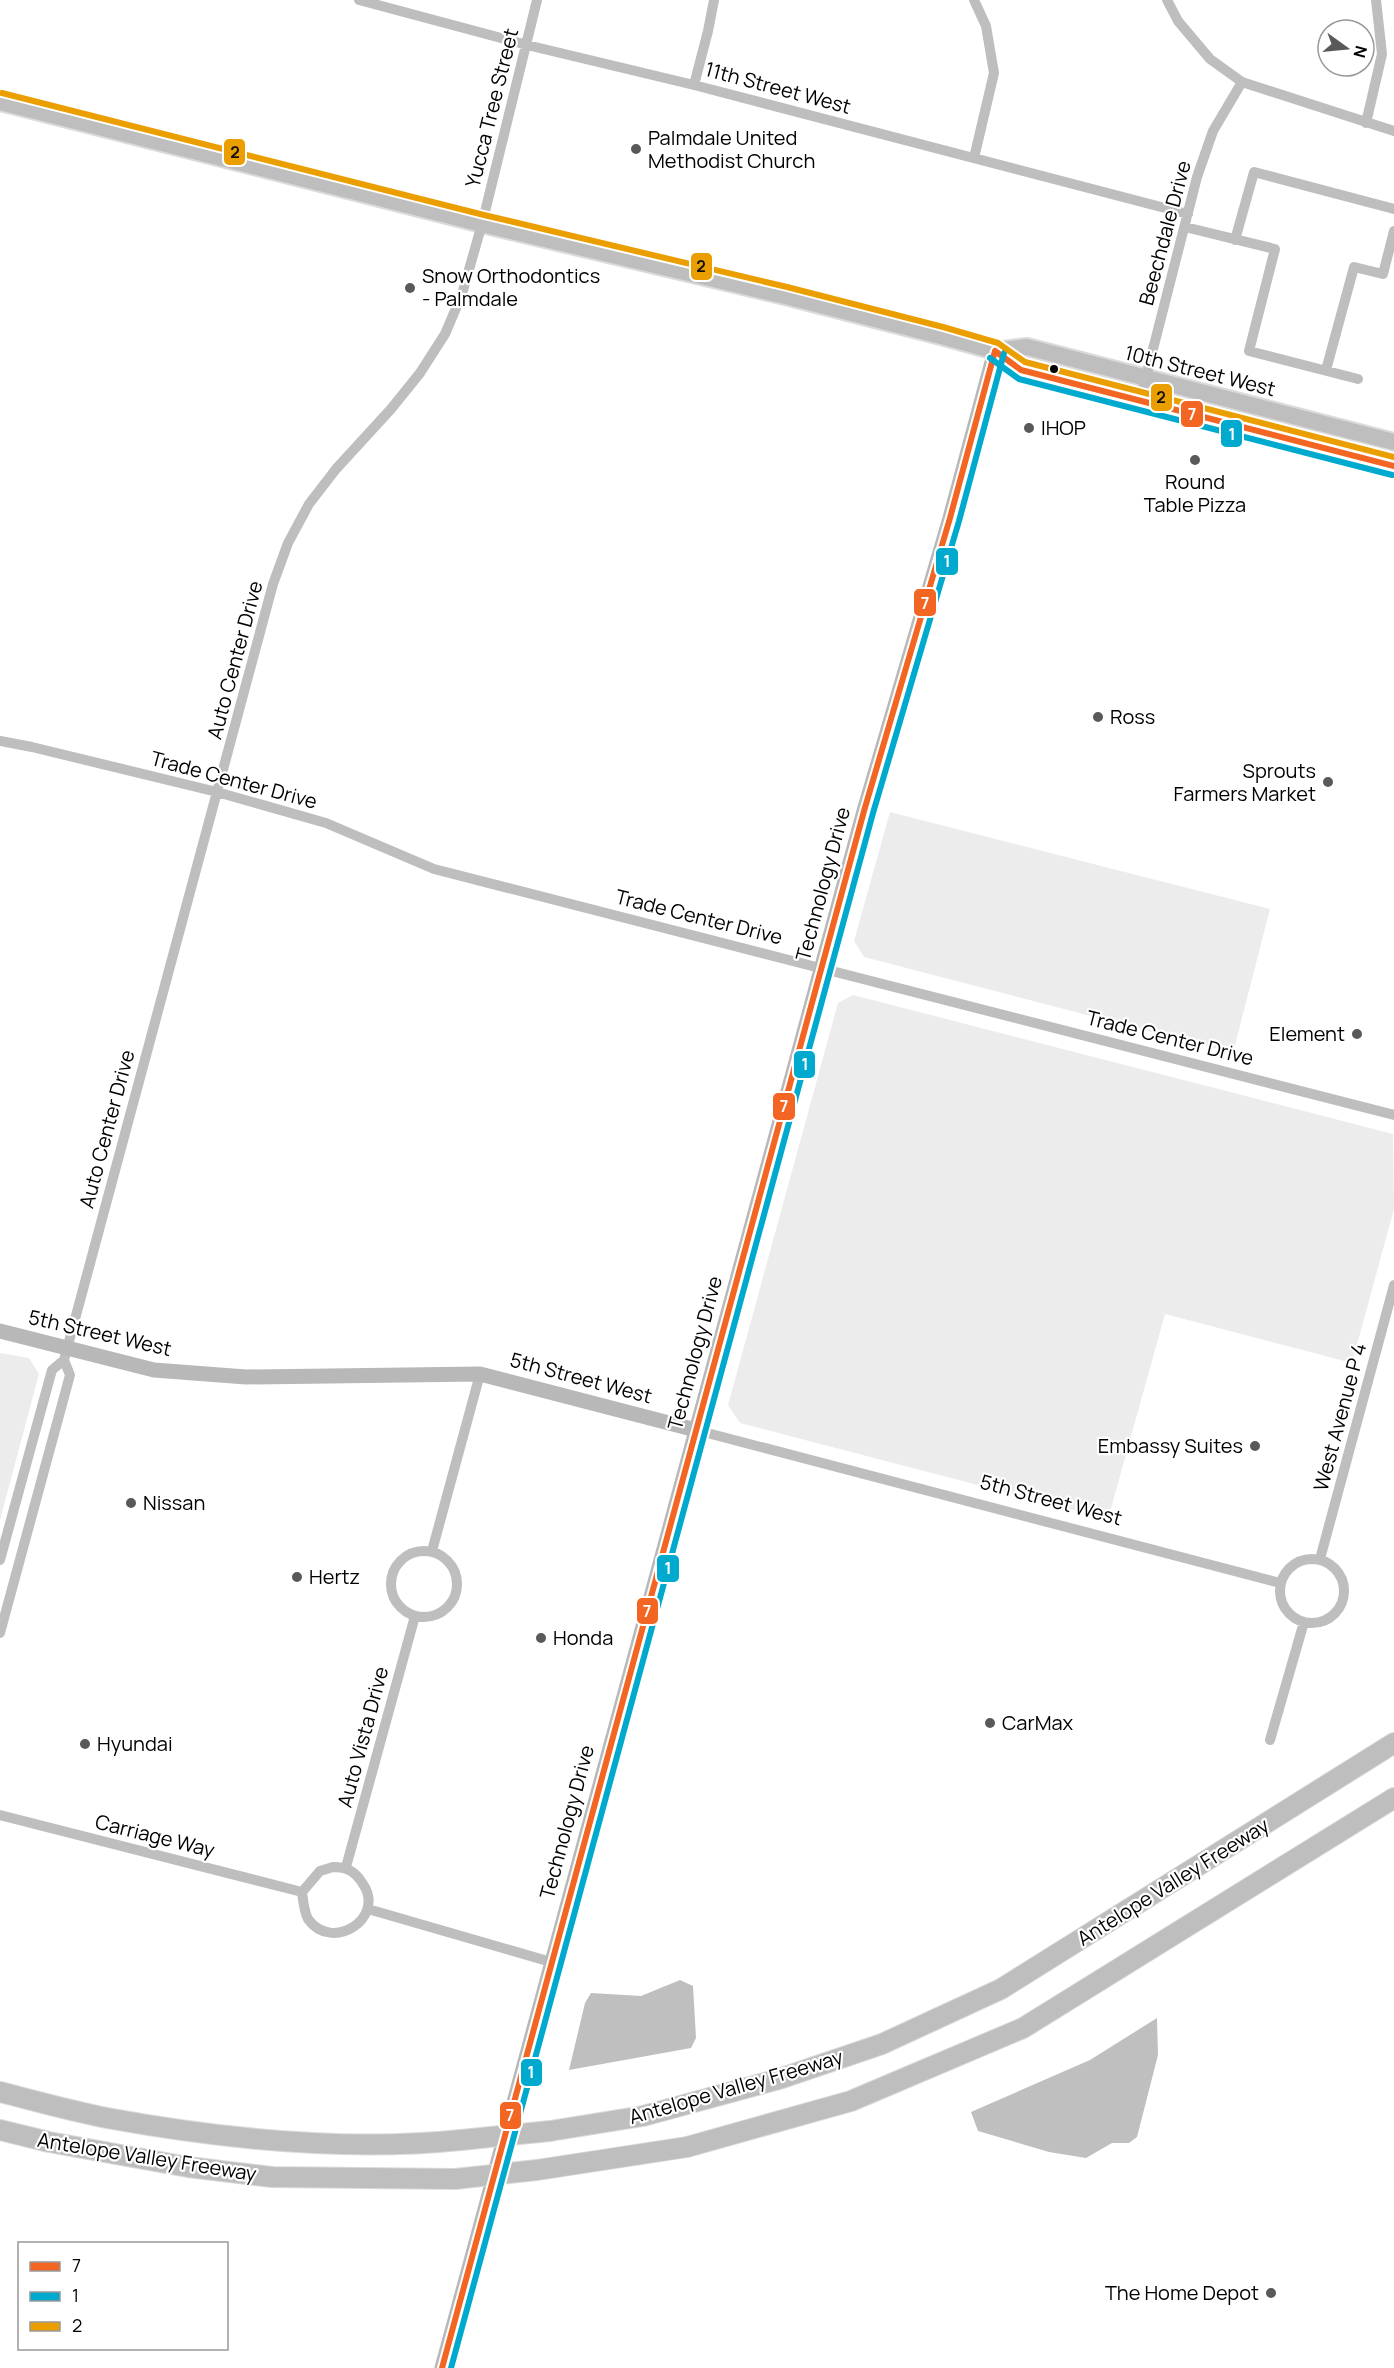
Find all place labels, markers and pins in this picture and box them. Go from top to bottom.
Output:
place label: Palmdale United Methodist Church [648,124,815,174]
marker: Palmdale United Methodist Church [629,142,643,156]
place label: Snow Orthodontics - Palmdale [422,262,600,312]
marker: Snow Orthodontics - Palmdale [403,281,417,295]
unlabelled marker [1048,363,1060,375]
place label: IHOP [1041,414,1086,441]
marker: IHOP [1022,421,1036,435]
marker: Round Table Pizza [1188,453,1202,467]
place label: Round Table Pizza [1144,468,1246,518]
place label: Ross [1110,703,1155,730]
marker: Ross [1091,710,1105,724]
place label: Sprouts Farmers Market [1174,757,1316,807]
marker: Sprouts Farmers Market [1321,775,1335,789]
place label: Element [1269,1020,1345,1047]
marker: Element [1350,1027,1364,1041]
place label: Embassy Suites [1098,1432,1243,1459]
marker: Embassy Suites [1248,1439,1262,1453]
place label: Nissan [143,1489,205,1516]
marker: Nissan [124,1496,138,1510]
place label: Hertz [309,1563,360,1590]
marker: Hertz [290,1570,304,1584]
place label: Honda [553,1624,613,1651]
marker: Honda [534,1631,548,1645]
place label: CarMax [1002,1709,1074,1736]
marker: CarMax [983,1716,997,1730]
place label: Hyundai [97,1730,173,1757]
marker: Hyundai [78,1737,92,1751]
place label: The Home Depot [1105,2279,1259,2306]
marker: The Home Depot [1264,2286,1278,2300]

